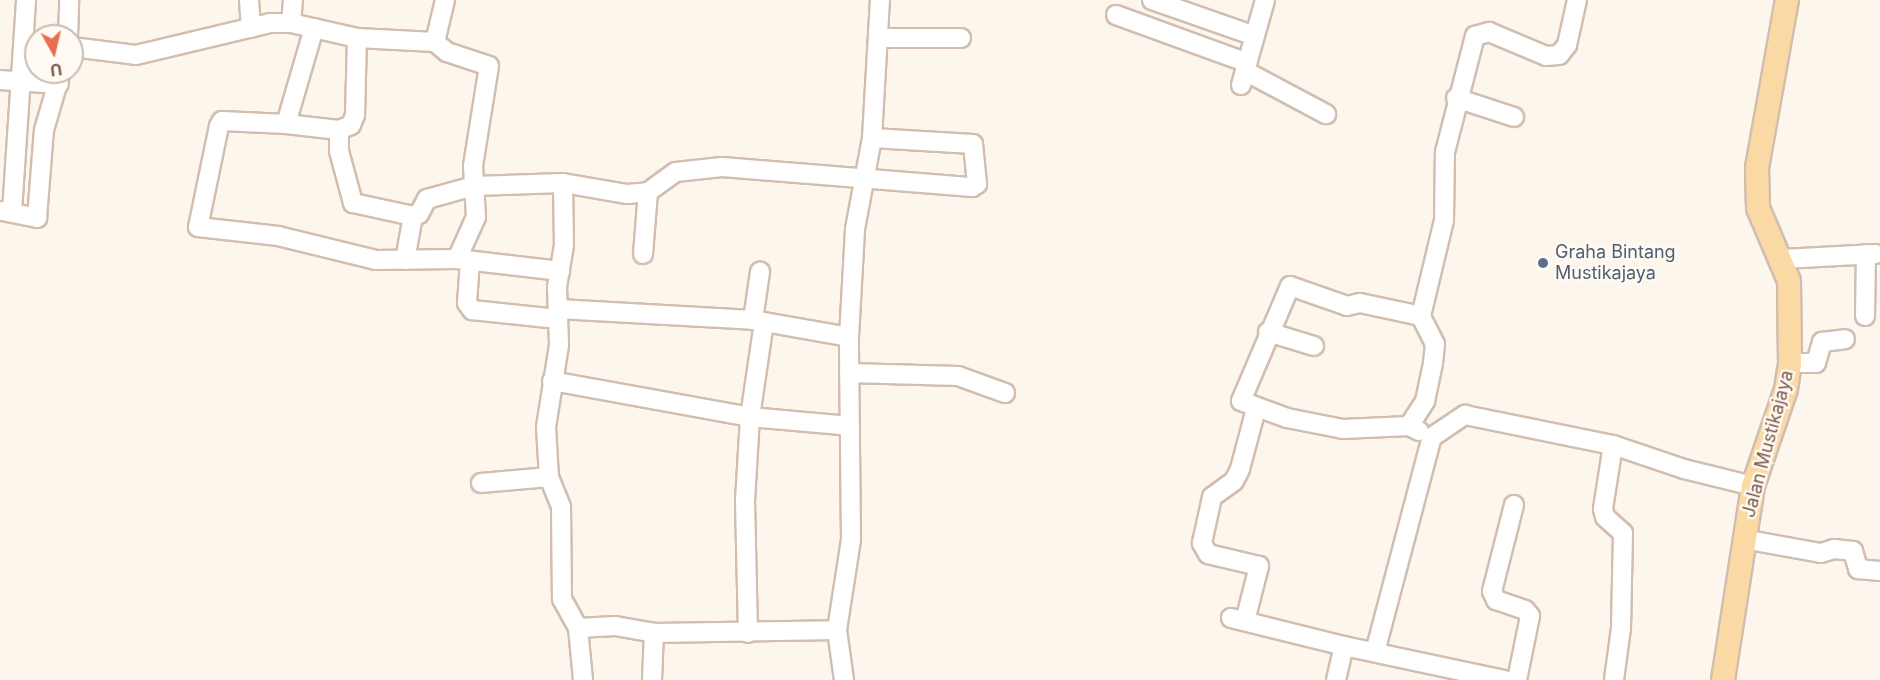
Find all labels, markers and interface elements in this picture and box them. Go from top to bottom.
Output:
north arrow [24,24,84,84]
text: U [49,59,63,81]
place label: Graha Bintang Mustikajaya [1555,242,1676,284]
marker: Graha Bintang Mustikajaya [1536,256,1550,270]
street label: Jalan Mustikajaya [1738,368,1798,520]

